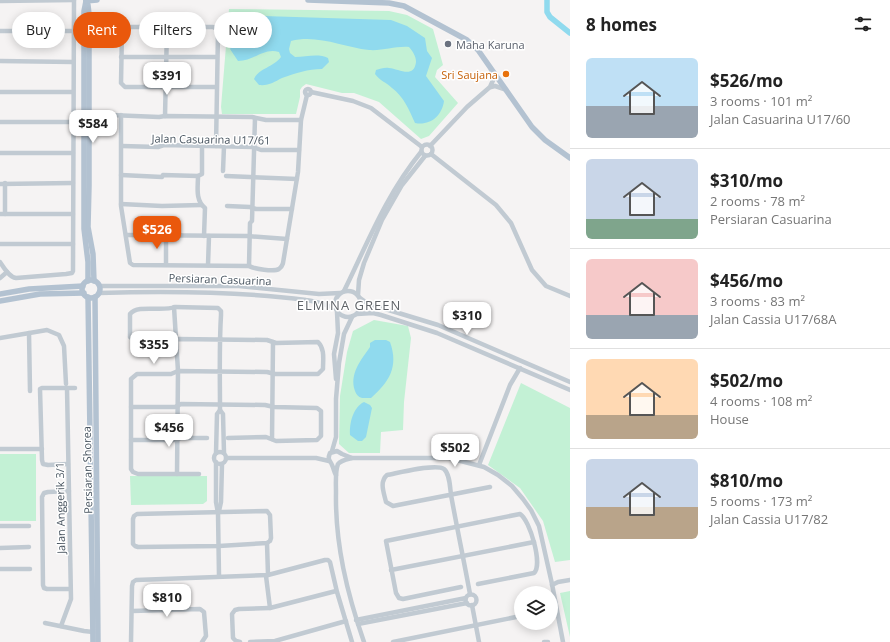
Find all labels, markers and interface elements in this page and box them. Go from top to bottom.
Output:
chip: Buy [12,12,65,48]
chip: Rent [73,12,131,48]
chip: Filters [139,12,206,48]
chip: New [214,12,272,48]
text: 8 homes [586,13,657,36]
icon: filters [852,13,874,35]
place label: Maha Karuna [456,37,525,52]
marker: Maha Karuna [443,39,453,49]
pin: $391 [143,62,191,96]
text: $391 [152,66,182,84]
place label: Sri Saujana [441,67,498,82]
marker: Sri Saujana [501,69,511,79]
text: $526/mo [710,69,783,92]
icon: home [618,74,666,122]
text: 3 rooms · 101 m² [710,92,812,110]
pin: $584 [69,110,117,144]
text: Jalan Casuarina U17/60 [710,110,851,128]
text: $584 [78,114,108,132]
street label: Jalan Casuarina U17/61 [150,130,271,148]
text: $310/mo [710,169,783,192]
icon: home [618,175,666,223]
text: 2 rooms · 78 m² [710,192,805,210]
text: Persiaran Casuarina [710,210,832,228]
pin: $526 [133,216,181,250]
text: $526 [142,220,172,238]
text: $456/mo [710,269,783,292]
street label: Persiaran Casuarina [168,270,272,288]
icon: home [618,275,666,323]
text: 3 rooms · 83 m² [710,292,805,310]
district label: ELMINA GREEN [297,296,401,314]
pin: $310 [443,302,491,336]
text: $310 [452,306,482,324]
text: Jalan Cassia U17/68A [710,310,836,328]
pin: $355 [130,331,178,365]
text: $355 [139,335,169,353]
text: $502/mo [710,369,783,392]
icon: home [618,375,666,423]
text: 4 rooms · 108 m² [710,392,812,410]
text: House [710,410,749,428]
pin: $456 [145,414,193,448]
text: $456 [154,418,184,436]
street label: Persiaran Shorea [79,426,95,514]
pin: $502 [431,434,479,468]
text: $502 [440,438,470,456]
street label: Jalan Anggerik 3/1 [52,462,68,555]
text: $810/mo [710,469,783,492]
icon: home [618,475,666,523]
text: 5 rooms · 173 m² [710,492,812,510]
text: Jalan Cassia U17/82 [710,510,828,528]
pin: $810 [143,584,191,618]
map controls [514,586,558,630]
button: layers [514,586,558,630]
text: $810 [152,588,182,606]

